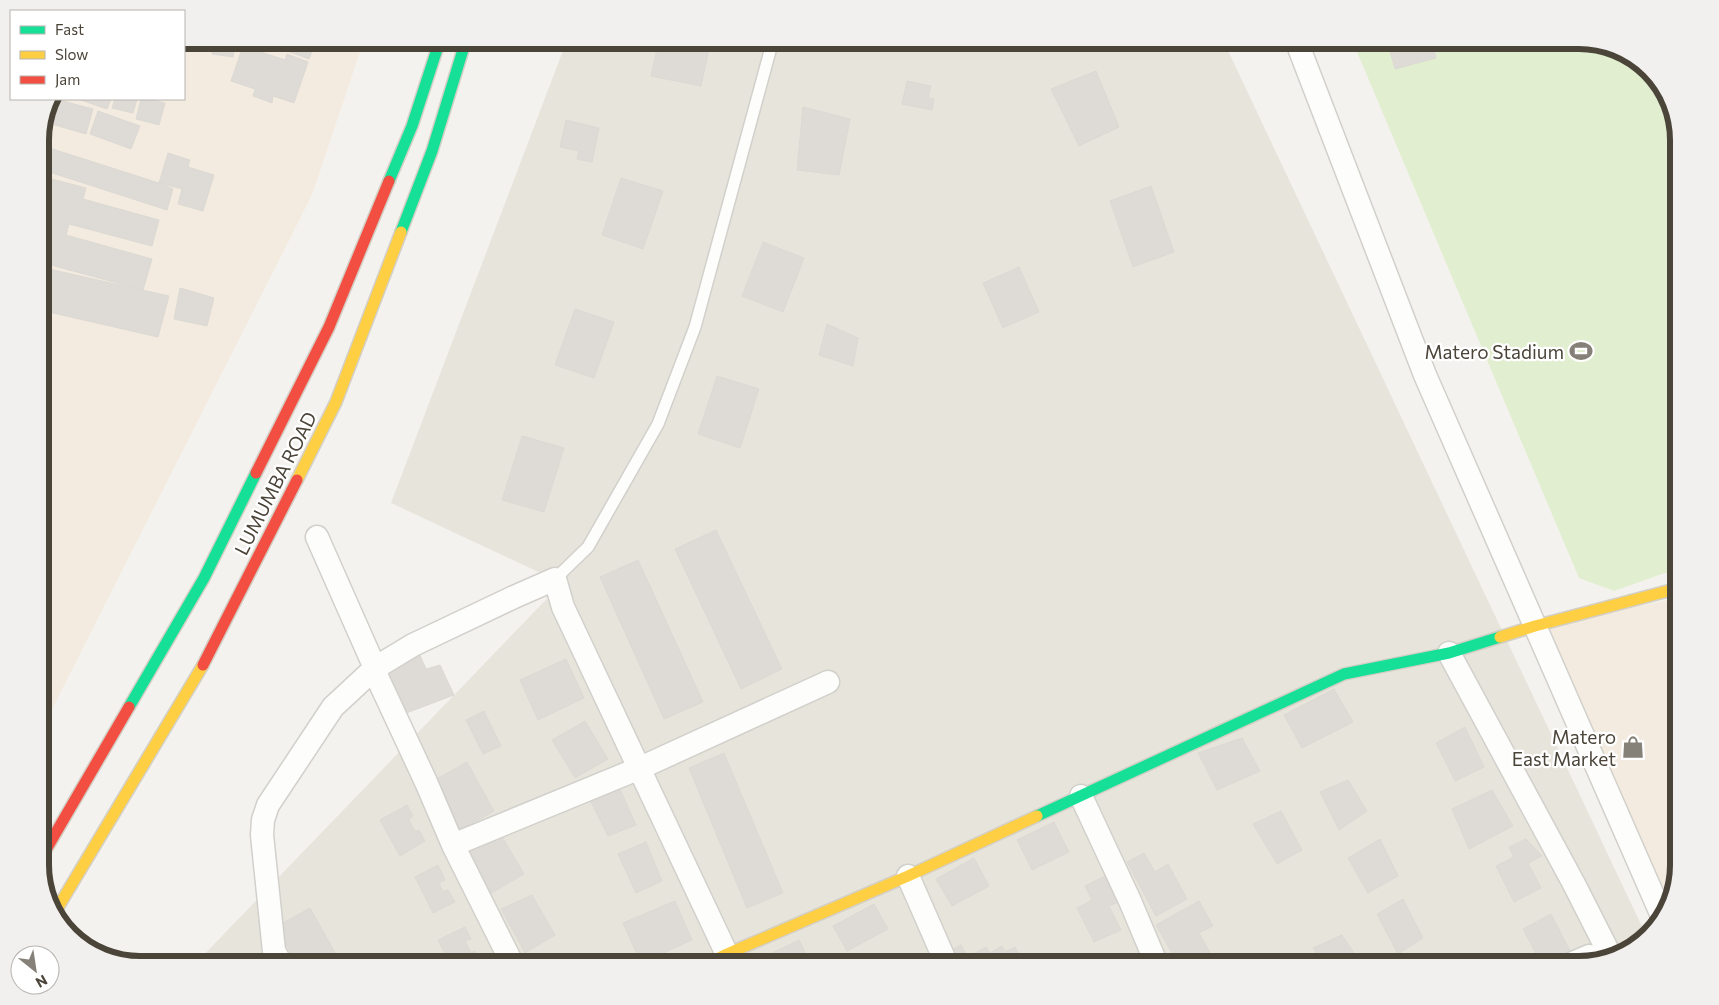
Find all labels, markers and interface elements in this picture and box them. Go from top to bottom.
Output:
legend [10,10,185,100]
text: Fast [55,20,84,38]
text: Slow [55,45,88,63]
text: Jam [55,70,80,88]
sports icon: Matero Stadium [1568,338,1594,364]
place label: Matero Stadium [1424,340,1564,363]
street label: LUMUMBA ROAD [229,408,321,558]
place label: Matero East Market [1512,725,1616,770]
shop icon: Matero East Market [1620,734,1646,760]
north arrow [10,945,60,995]
text: N [33,972,51,992]

